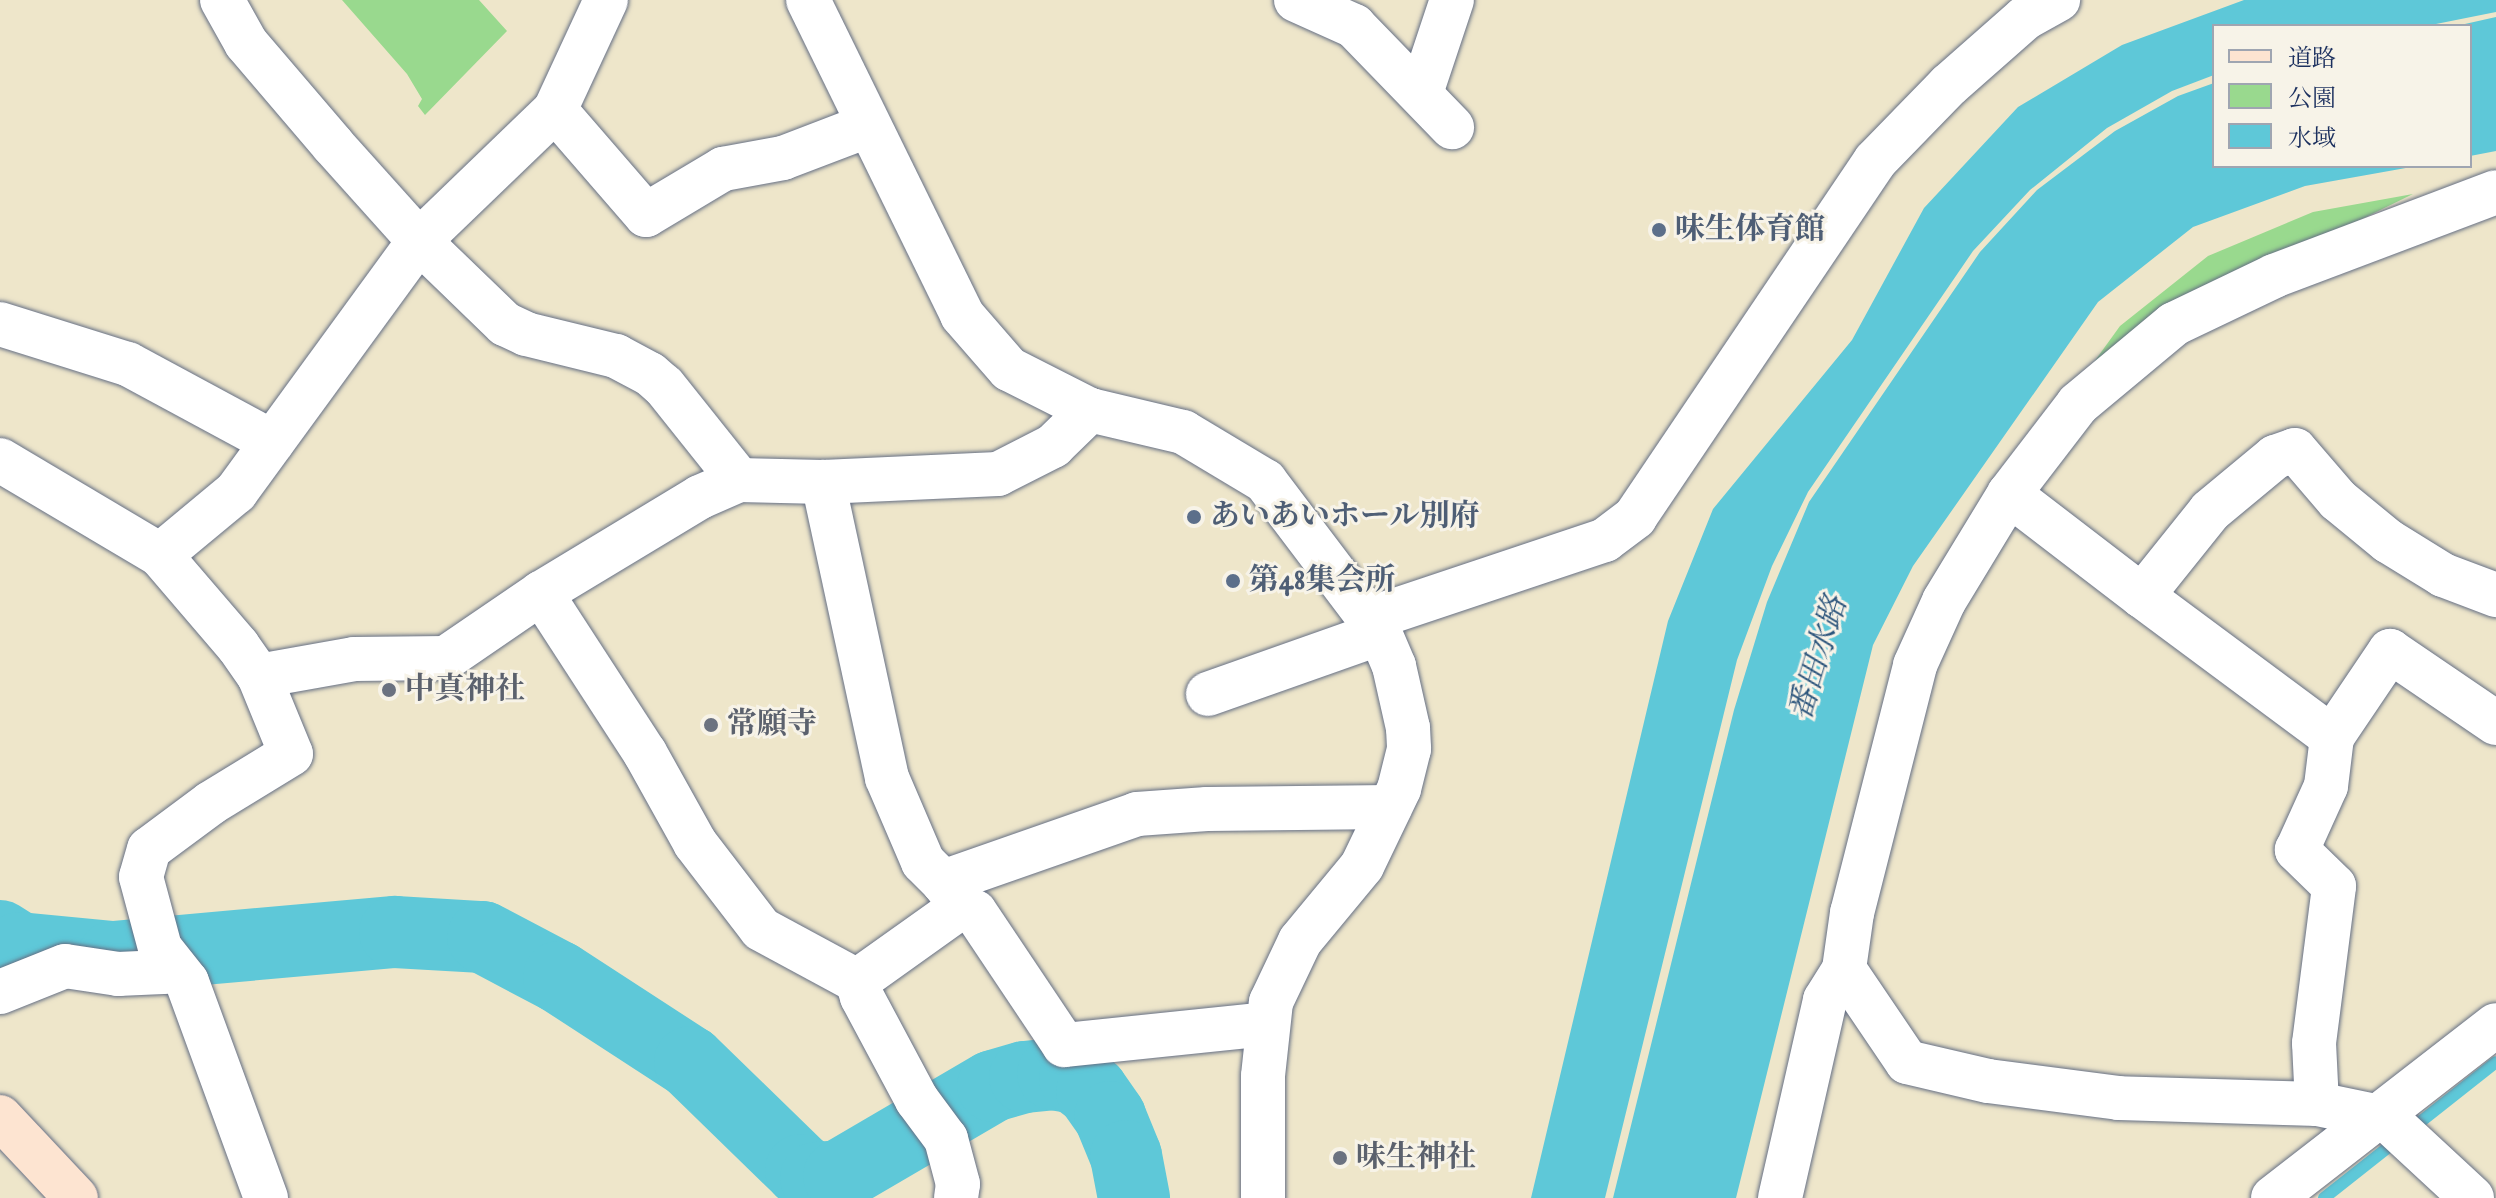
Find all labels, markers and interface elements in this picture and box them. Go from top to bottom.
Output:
legend [2212,24,2472,168]
text: 道路 [2288,44,2336,75]
text: 公園 [2288,84,2336,115]
text: 水域 [2288,124,2336,155]
place label: 味生体育館 [1675,212,1825,248]
marker: 味生体育館 [1650,221,1668,239]
place label: あいあいホール別府 [1210,499,1480,535]
marker: あいあいホール別府 [1185,508,1203,526]
place label: 第48集会所 [1249,563,1395,599]
marker: 第48集会所 [1224,572,1242,590]
water label: 番田水路 [1783,592,1857,726]
place label: 中真神社 [405,672,525,708]
marker: 中真神社 [380,681,398,699]
place label: 常願寺 [727,707,817,743]
marker: 常願寺 [702,716,720,734]
place label: 味生神社 [1356,1140,1476,1176]
marker: 味生神社 [1331,1149,1349,1167]

